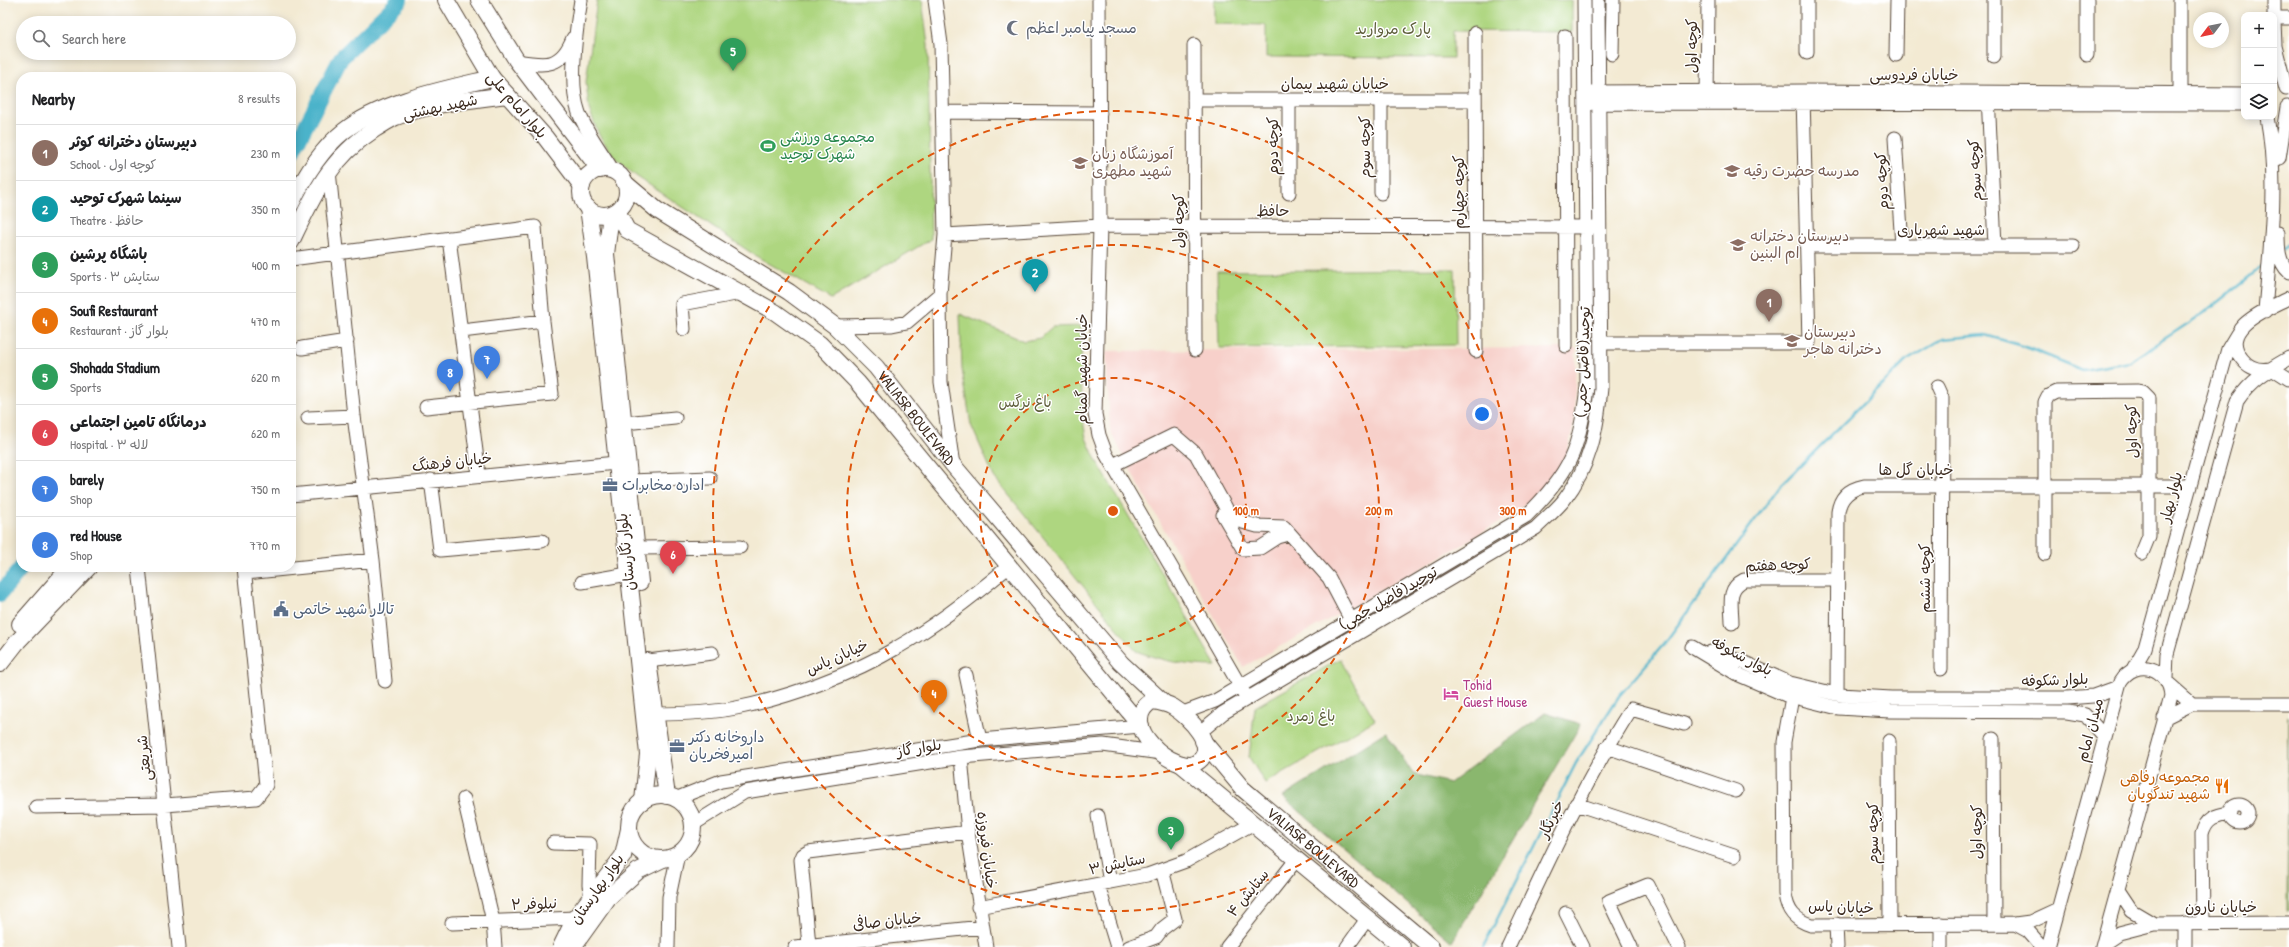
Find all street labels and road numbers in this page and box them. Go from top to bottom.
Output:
street label: کوچه اول [1681,19,1702,73]
street label: خیابان فردوسی [1869,64,1959,85]
street label: بلوار امام علی [481,66,553,144]
street label: خیابان شهید پیمان [1281,73,1389,94]
street label: شهید بهشتی [400,88,479,125]
street label: کوچه سوم [1354,116,1377,178]
street label: کوچه دوم [1262,117,1285,175]
street label: کوچه سوم [1962,138,1989,202]
street label: کوچه دوم [1869,151,1896,211]
street label: کوچه چهارم [1448,155,1470,229]
street label: کوچه اول [1168,194,1189,248]
street label: حافظ [1257,200,1289,221]
street label: شهید شهریاری [1897,219,1985,240]
street label: توحید(فاضل جمی) [1570,305,1595,418]
street label: خیابان شهید گمنام [1071,314,1094,424]
street label: VALIASR BOULEVARD [872,366,961,470]
street label: کوچه اول [2120,403,2143,459]
street label: خیابان فرهنگ [411,447,493,476]
street label: خیابان گل ها [1879,459,1953,480]
street label: بلوار بهار [2153,469,2187,525]
street label: بلوار نگارستان [611,512,640,592]
street label: کوچه ششم [1914,543,1937,613]
street label: کوچه هفتم [1745,553,1811,578]
street label: توحید(فاضل جمی) [1334,560,1442,634]
street label: بلوار شکوفه [1708,631,1777,681]
street label: خیابان یاس [802,634,871,680]
street label: بلوار شکوفه [2021,668,2089,691]
street label: میدان امام [2071,696,2109,764]
street label: شریعتی [131,734,156,782]
street label: بلوار گاز [894,734,943,762]
street label: خبرنگار [1532,796,1569,842]
street label: VALIASR BOULEVARD [1262,802,1365,893]
street label: کوچه سوم [1862,802,1885,864]
street label: کوچه اول [1966,805,1987,859]
street label: خیابان فیروزه [972,810,1003,890]
street label: ستایش ۳ [1087,847,1147,880]
street label: بلوار بهارستان [565,849,629,928]
street label: ستایش ۴ [1222,864,1274,921]
street label: نیلوفر ۲ [511,892,557,915]
street label: خیابان یاس [1808,895,1874,918]
street label: خیابان نارون [2185,896,2257,917]
street label: خیابان صافی [852,906,922,935]

